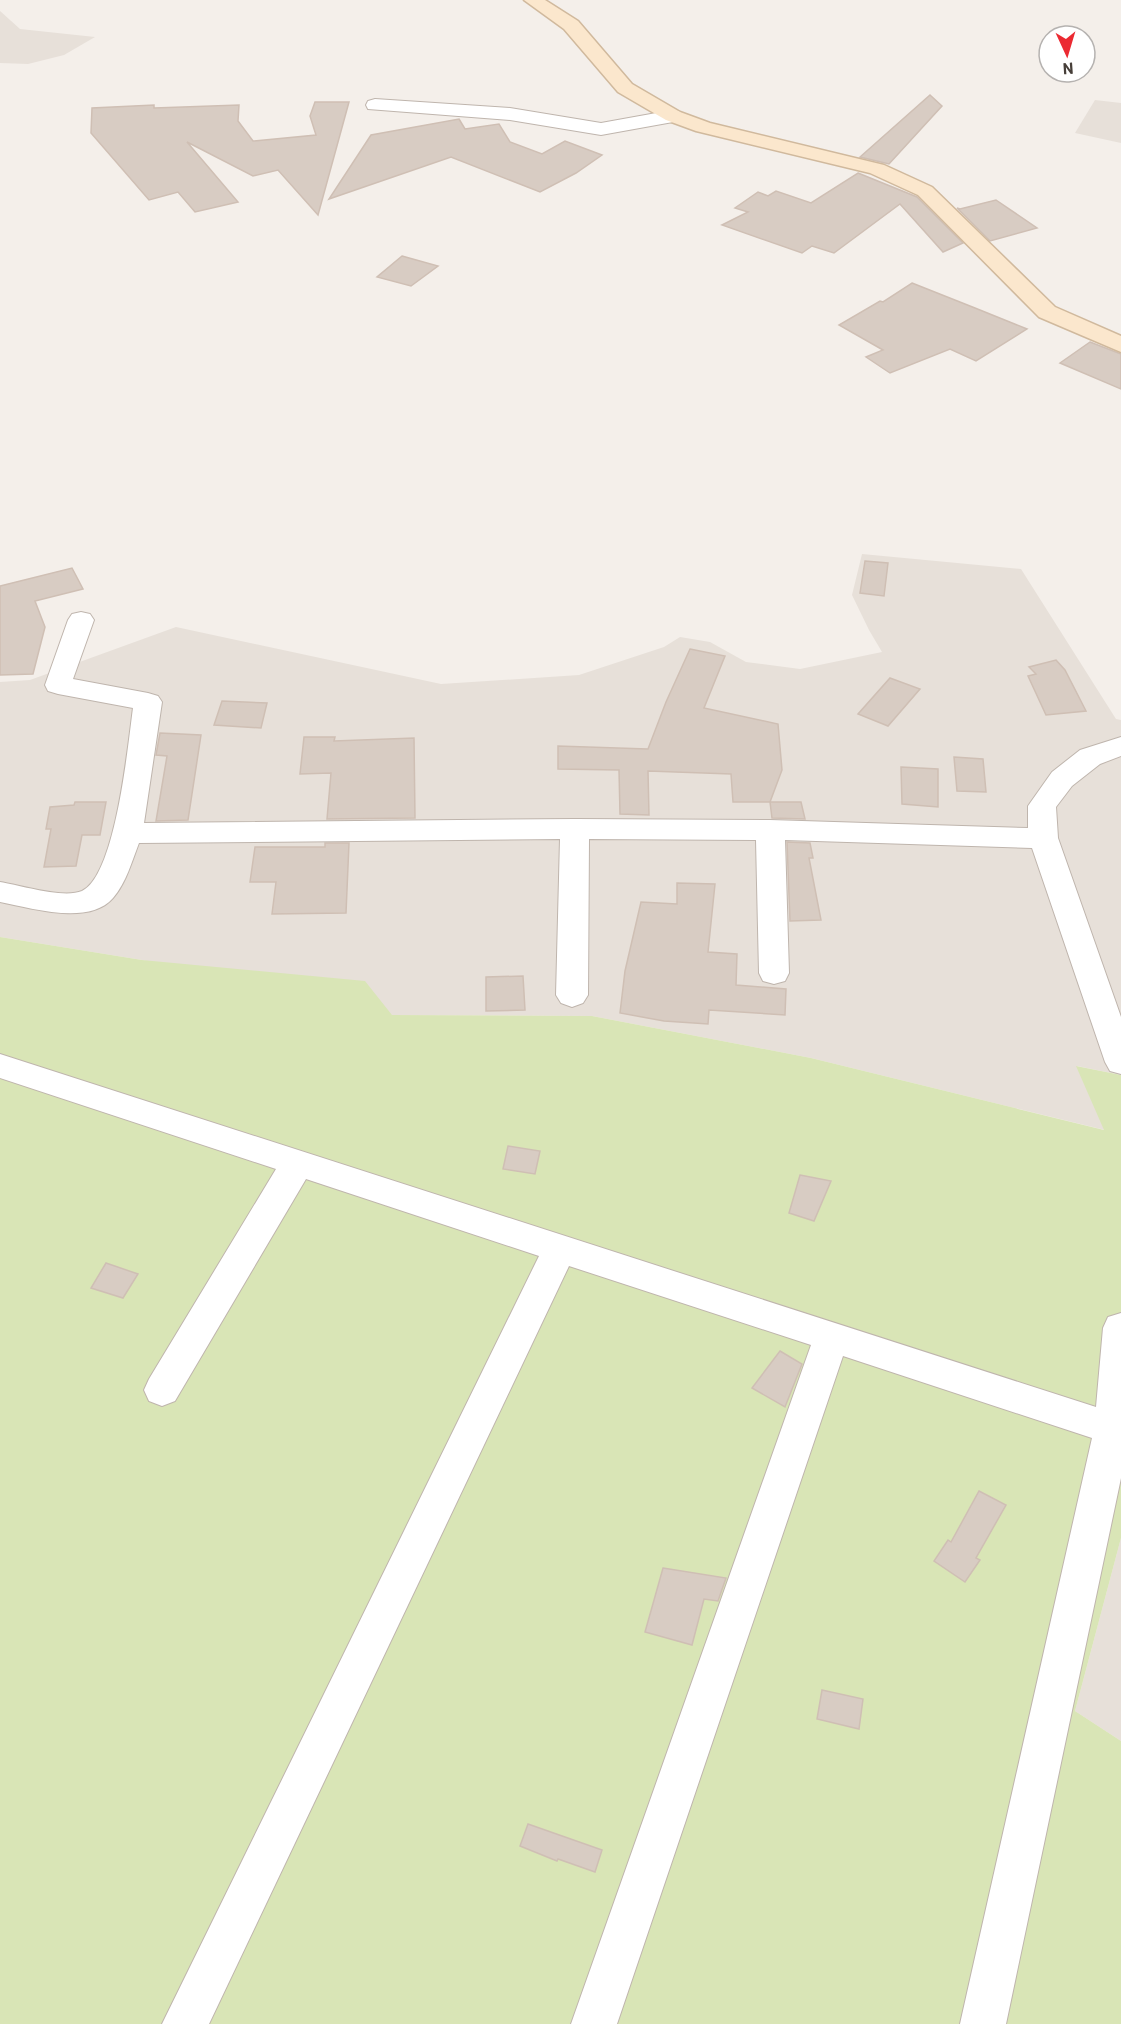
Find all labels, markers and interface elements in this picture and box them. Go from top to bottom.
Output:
north arrow [1037,24,1097,84]
text: N [1062,60,1074,79]

